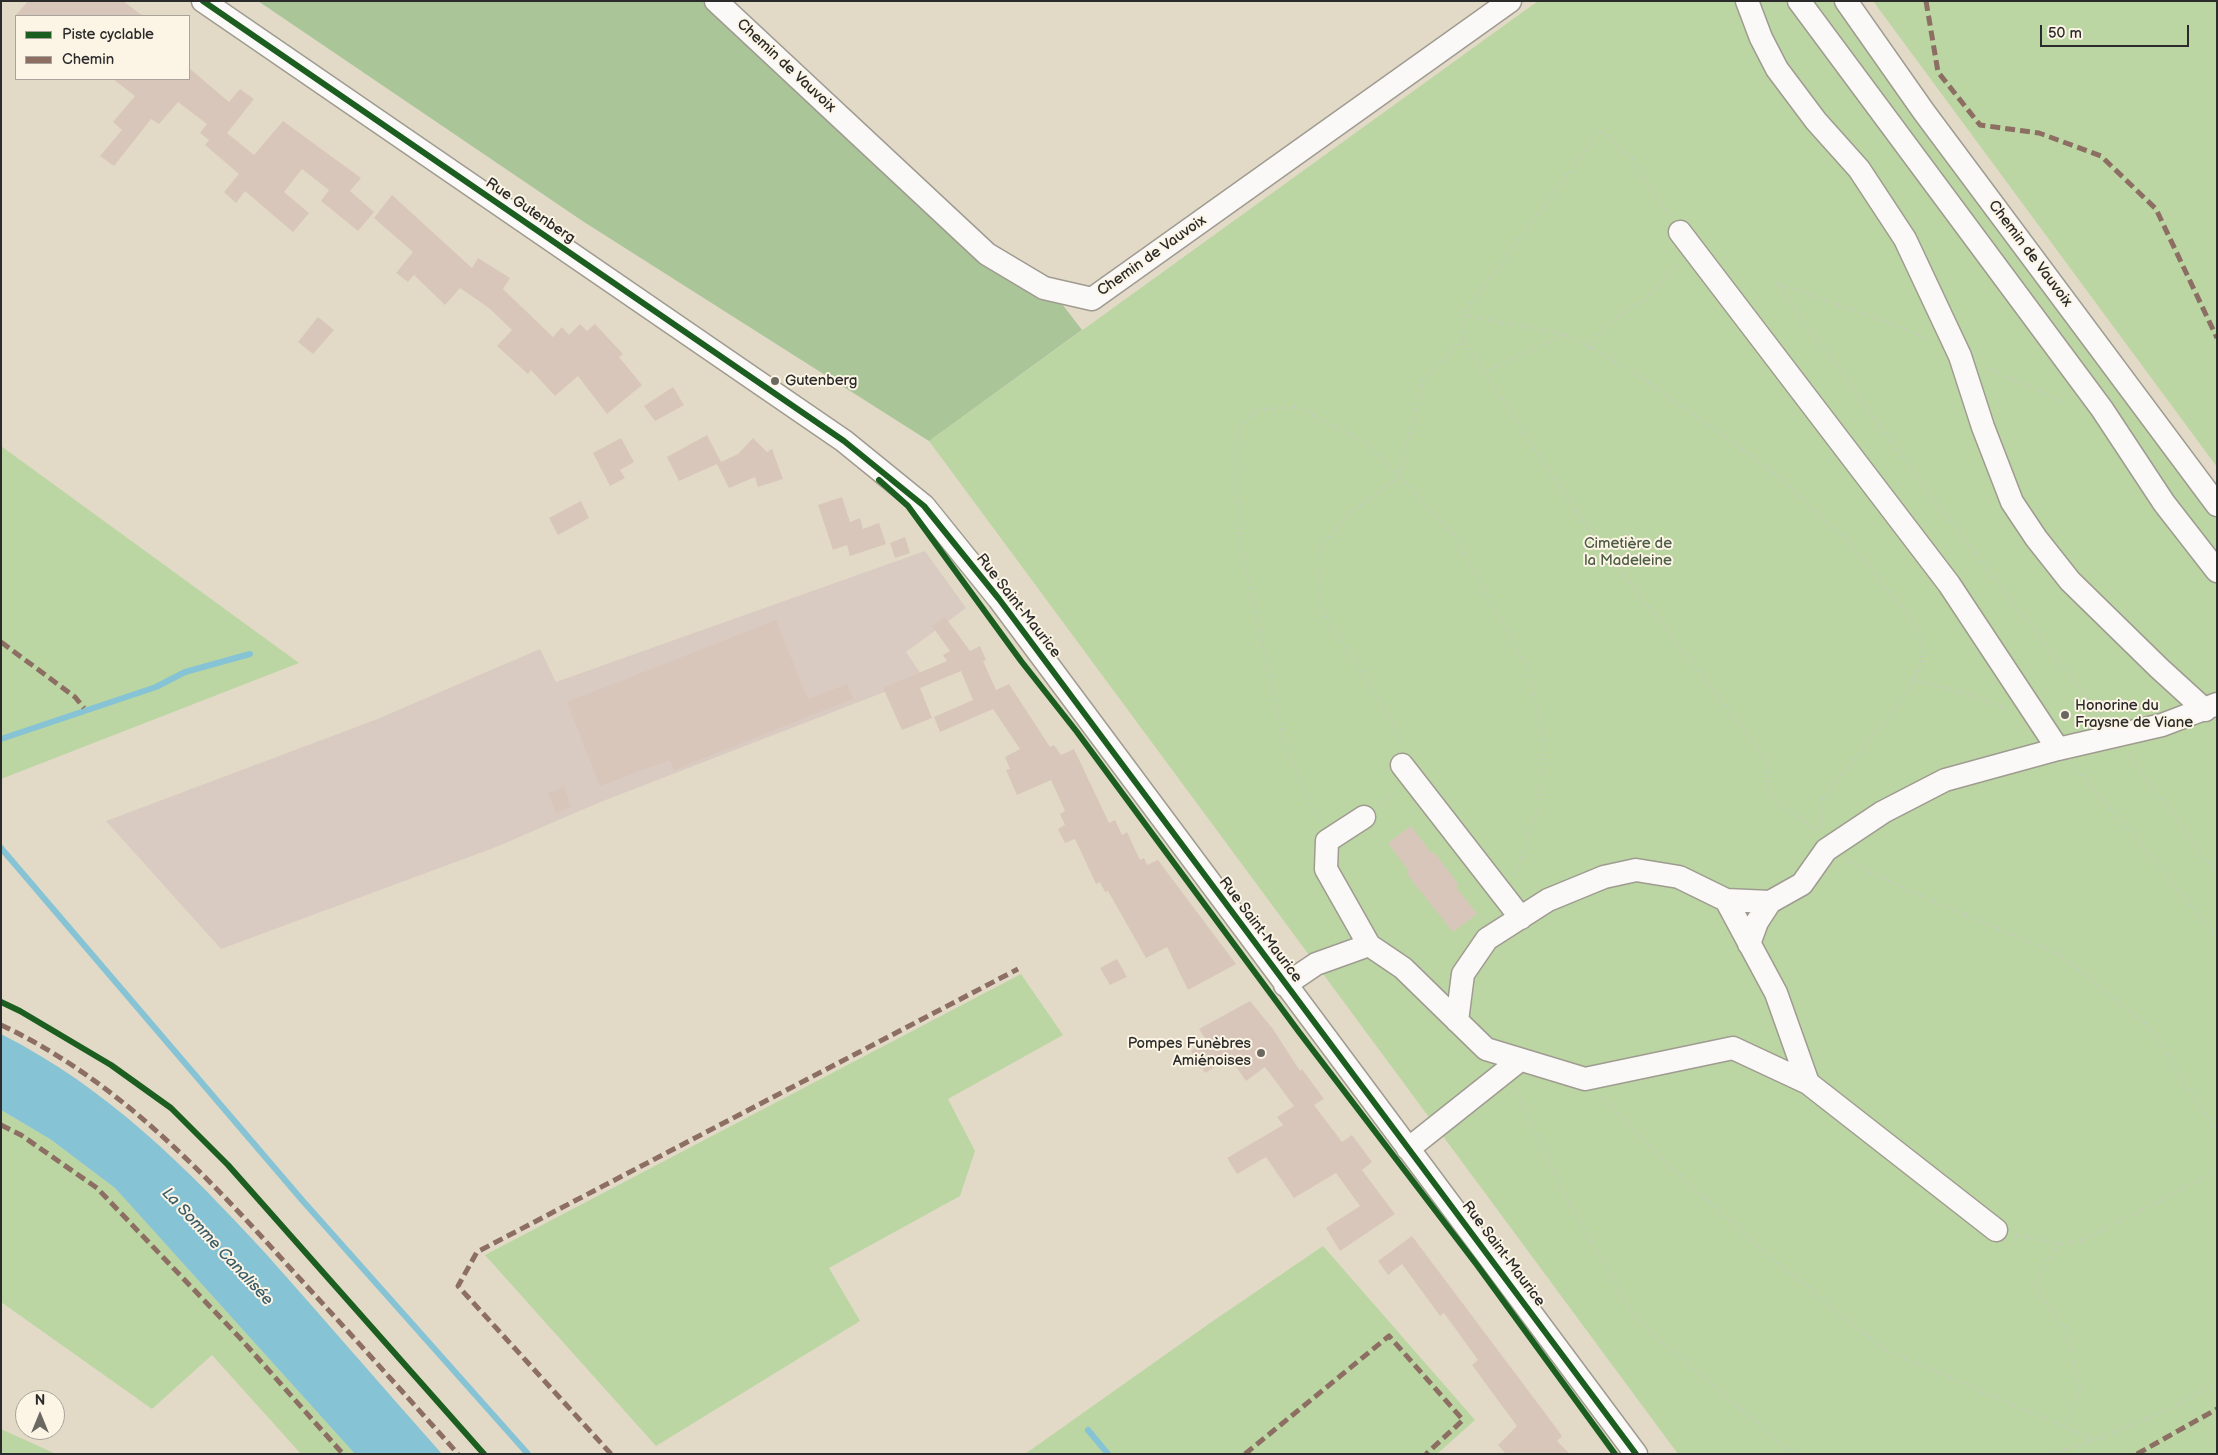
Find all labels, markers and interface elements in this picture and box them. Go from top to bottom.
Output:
legend [15,15,190,80]
street label: Chemin de Vauvoix [733,15,839,117]
scale bar [2043,15,2192,47]
text: 50 m [2048,24,2082,43]
text: Piste cyclable [62,25,154,44]
text: Chemin [62,50,114,69]
street label: Rue Gutenberg [482,174,578,248]
street label: Chemin de Vauvoix [1984,197,2076,311]
street label: Chemin de Vauvoix [1094,212,1210,300]
place label: Gutenberg [785,372,857,390]
marker: Gutenberg [769,375,781,387]
park label: Cimetière de la Madeleine [1584,535,1672,570]
street label: Rue Saint-Maurice [972,550,1064,662]
place label: Honorine du Fraysne de Viane [2075,697,2193,732]
marker: Honorine du Fraysne de Viane [2059,709,2071,721]
street label: Rue Saint-Maurice [1215,874,1305,986]
place label: Pompes Funèbres Amiénoises [1128,1035,1251,1070]
marker: Pompes Funèbres Amiénoises [1255,1047,1267,1059]
water label: La Somme Canalisée [158,1184,276,1310]
street label: Rue Saint-Maurice [1458,1198,1548,1310]
north arrow [15,1390,65,1440]
text: N [35,1392,45,1409]

